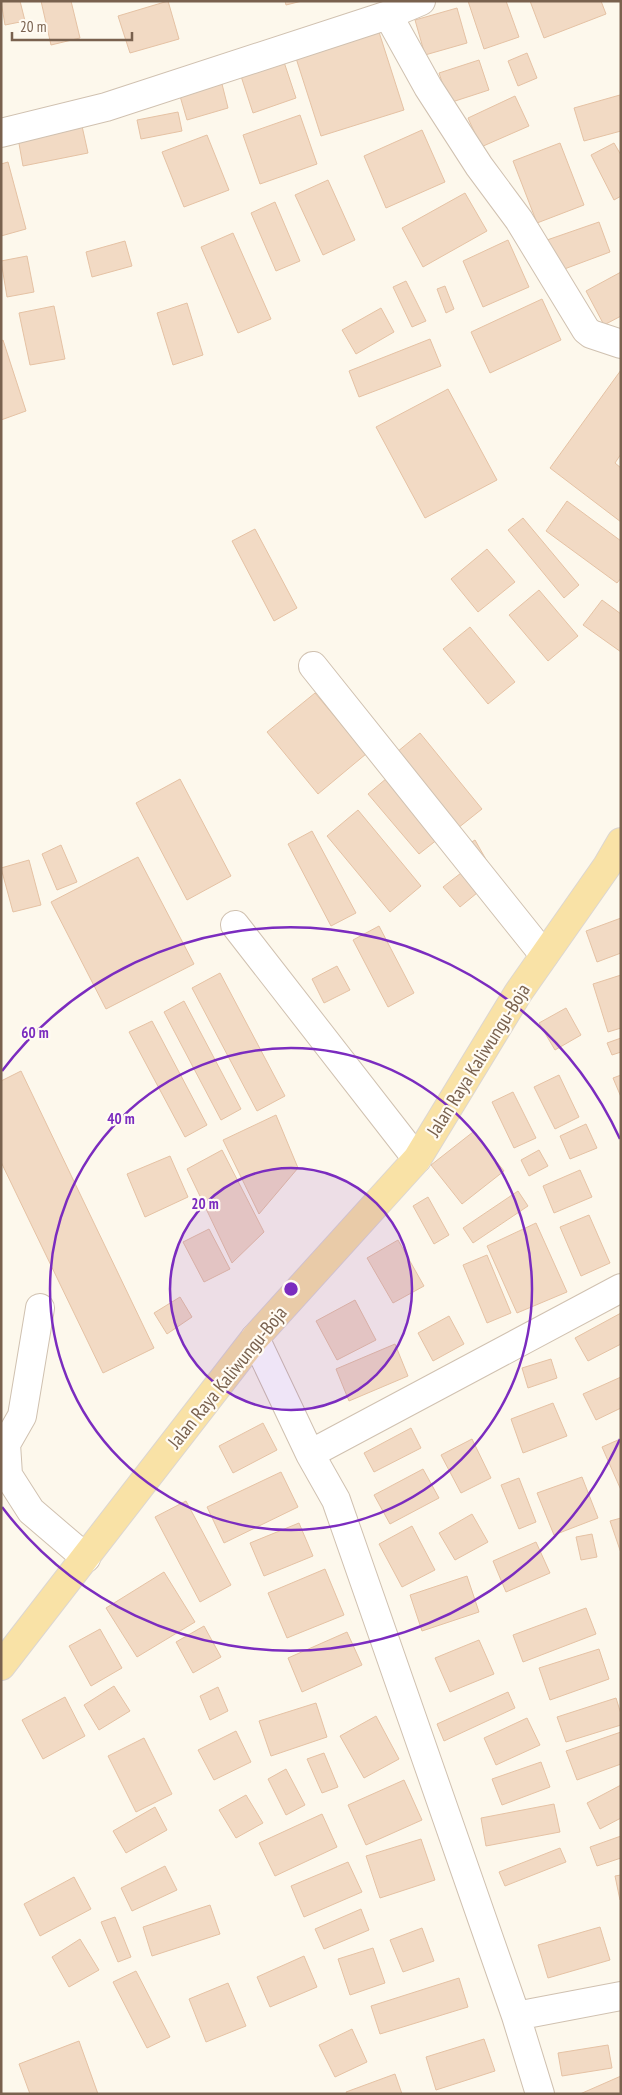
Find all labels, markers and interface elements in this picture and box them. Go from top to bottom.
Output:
scale bar [12,10,132,42]
text: 20 m [20,17,46,36]
street label: Jalan Raya Kaliwungu-Boja [421,979,535,1142]
text: 60 m [21,1023,49,1042]
text: 40 m [107,1109,135,1128]
text: 20 m [191,1194,219,1213]
centre of rings [282,1280,300,1298]
street label: Jalan Raya Kaliwungu-Boja [162,1301,292,1454]

